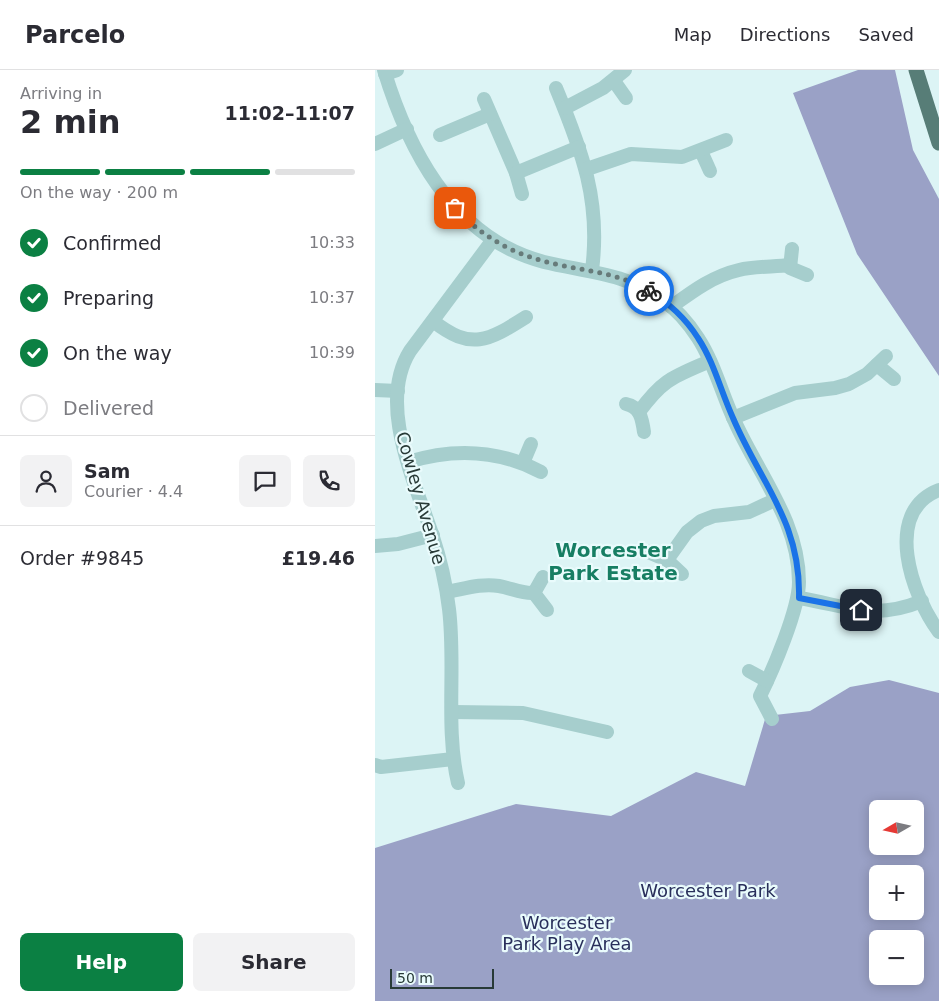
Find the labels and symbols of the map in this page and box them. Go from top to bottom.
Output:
pin [434,187,476,229]
courier [624,266,674,316]
street label: Cowley Avenue [392,429,450,567]
district label: Worcester Park Estate [548,538,678,585]
pin [840,589,882,631]
north arrow [869,800,924,855]
park label: Worcester Park [640,880,776,901]
park label: Worcester Park Play Area [502,912,632,954]
scale bar [390,966,494,989]

